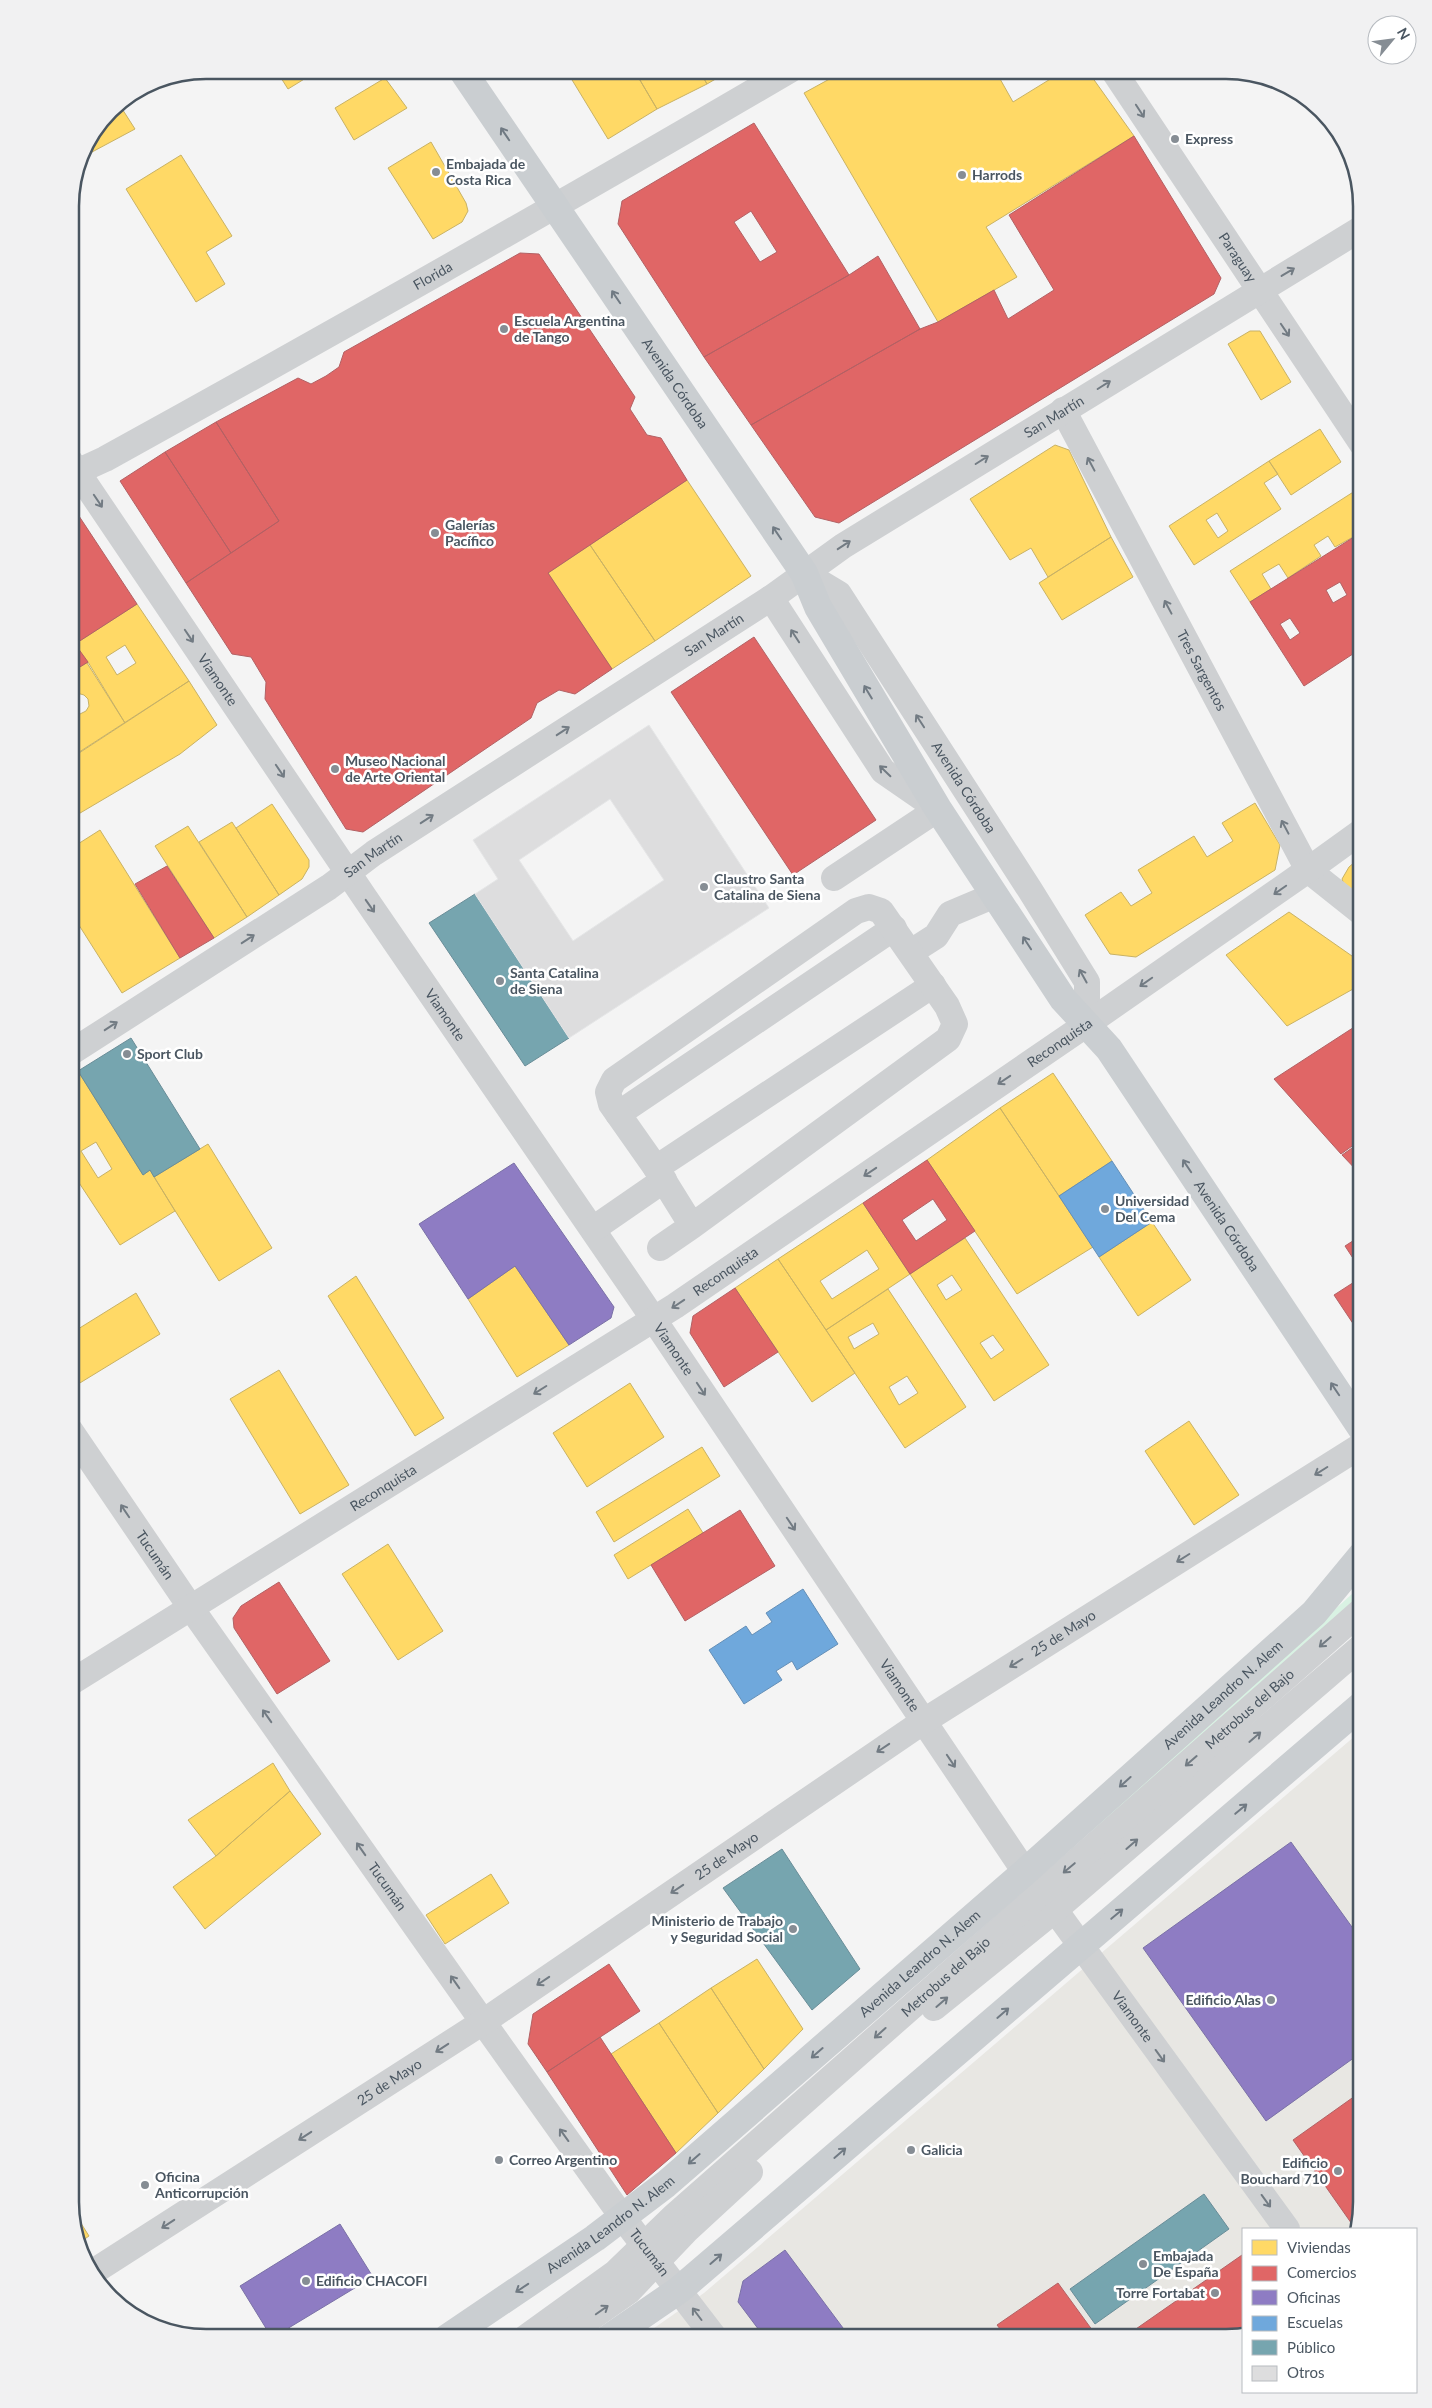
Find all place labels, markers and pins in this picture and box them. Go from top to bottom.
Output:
place label: Express [1185,130,1233,147]
marker: Express [1169,133,1181,145]
place label: Embajada de Costa Rica [446,155,526,188]
marker: Embajada de Costa Rica [430,166,442,178]
place label: Harrods [972,166,1022,183]
marker: Harrods [956,169,968,181]
place label: Escuela Argentina de Tango [514,312,625,345]
marker: Escuela Argentina de Tango [498,323,510,335]
place label: Galerías Pacífico [445,516,495,549]
marker: Galerías Pacífico [429,527,441,539]
place label: Museo Nacional de Arte Oriental [345,752,446,785]
marker: Museo Nacional de Arte Oriental [329,763,341,775]
place label: Claustro Santa Catalina de Siena [714,870,821,903]
marker: Claustro Santa Catalina de Siena [698,881,710,893]
place label: Santa Catalina de Siena [510,964,599,997]
marker: Santa Catalina de Siena [494,975,506,987]
place label: Sport Club [137,1045,203,1062]
marker: Sport Club [121,1048,133,1060]
place label: Universidad Del Cema [1115,1192,1189,1225]
marker: Universidad Del Cema [1099,1203,1111,1215]
place label: Ministerio de Trabajo y Seguridad Social [652,1912,783,1945]
marker: Ministerio de Trabajo y Seguridad Social [787,1923,799,1935]
place label: Edificio Alas [1186,1991,1261,2008]
marker: Edificio Alas [1265,1994,1277,2006]
place label: Galicia [921,2141,963,2158]
marker: Galicia [905,2144,917,2156]
place label: Correo Argentino [509,2151,617,2168]
marker: Correo Argentino [493,2154,505,2166]
place label: Edificio Bouchard 710 [1240,2154,1328,2187]
marker: Edificio Bouchard 710 [1332,2165,1344,2177]
place label: Oficina Anticorrupción [154,2168,249,2201]
marker: Oficina Anticorrupción [139,2179,151,2191]
place label: Embajada De España [1153,2247,1219,2280]
marker: Embajada De España [1137,2258,1149,2270]
place label: Edificio CHACOFI [316,2272,427,2289]
marker: Edificio CHACOFI [300,2275,312,2287]
place label: Torre Fortabat [1116,2284,1206,2301]
marker: Torre Fortabat [1209,2287,1221,2299]

